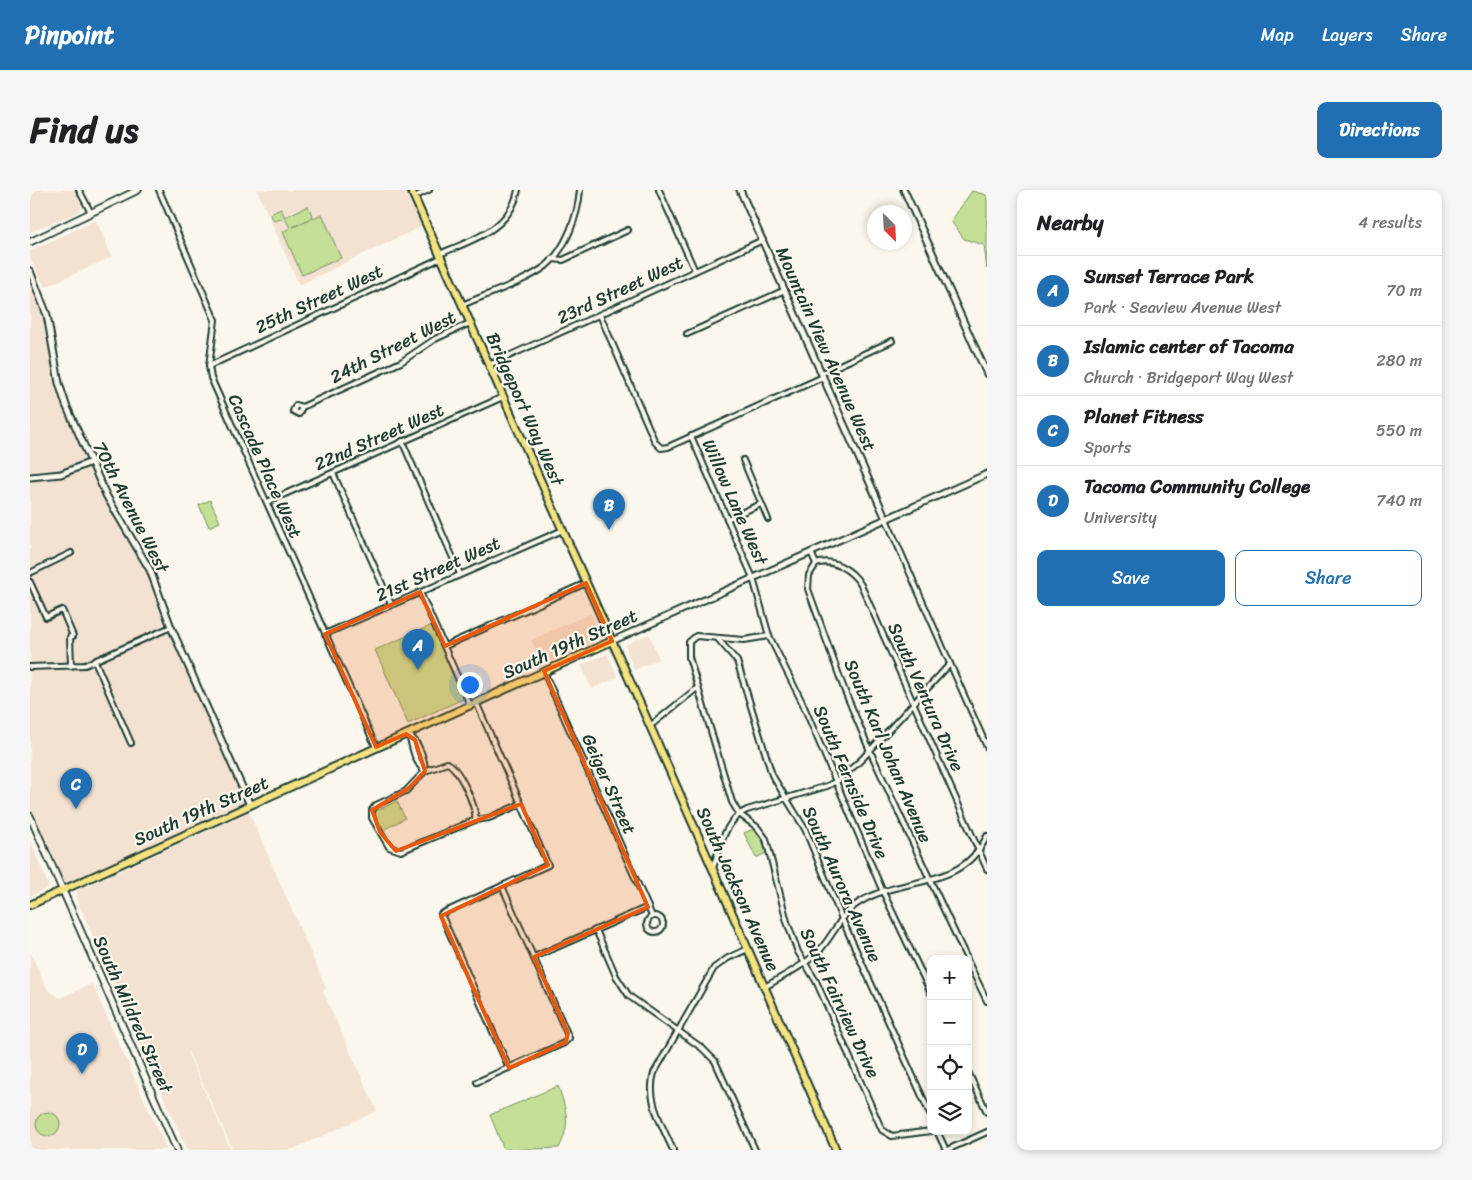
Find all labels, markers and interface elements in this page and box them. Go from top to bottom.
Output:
text: Pinpoint [25,14,114,56]
text: Map [1261,19,1294,51]
text: Layers [1322,19,1373,51]
text: Share [1401,19,1447,51]
text: Find us [30,99,138,161]
button: Directions [1317,102,1442,158]
text: Nearby [1037,204,1103,242]
north arrow [867,205,912,250]
text: 4 results [1358,208,1422,237]
street label: Mountain View Avenue West [766,241,886,457]
street label: 23rd Street West [551,247,689,333]
street label: 25th Street West [250,255,388,343]
text: Sunset Terrace Park [1084,260,1254,293]
text: A [1048,276,1058,305]
text: 70 m [1386,276,1422,305]
text: Park · Seaview Avenue West [1084,293,1281,322]
street label: 24th Street West [324,301,462,393]
street label: Bridgeport Way West [477,327,573,492]
text: Islamic center of Tacoma [1084,330,1294,363]
text: B [1048,346,1058,375]
text: 280 m [1377,346,1422,375]
text: Church · Bridgeport Way West [1084,363,1293,392]
street label: Cascade Place West [219,388,311,544]
street label: 22nd Street West [309,394,449,480]
text: Planet Fitness [1084,400,1204,433]
text: C [1048,416,1058,445]
text: 550 m [1376,416,1422,445]
text: Sports [1084,433,1131,462]
street label: Willow Lane West [693,434,777,571]
street label: 70th Avenue West [84,435,178,579]
text: Tacoma Community College [1084,470,1310,503]
text: D [1048,486,1058,515]
text: 740 m [1376,486,1422,515]
pin: B [593,489,625,530]
text: University [1084,503,1157,532]
street label: 21st Street West [370,527,506,611]
button: Save [1037,550,1225,606]
button: Share [1235,550,1422,606]
street label: South 19th Street [497,600,643,688]
street label: South Ventura Drive [879,617,973,777]
pin: A [402,629,434,670]
street label: South Karl Johan Avenue [835,654,941,848]
your location [457,672,483,698]
street label: South Fernside Drive [804,700,898,864]
street label: Geiger Street [573,728,646,840]
street label: South 19th Street [128,767,274,855]
pin: C [60,768,92,809]
street label: South Aurora Avenue [793,800,891,968]
street label: South Jackson Avenue [687,801,789,977]
street label: South Fairview Drive [791,922,889,1084]
street label: South Mildred Street [84,930,182,1099]
map controls [927,955,972,1135]
button: + [927,955,972,1000]
button: − [927,1000,972,1045]
pin: D [66,1033,98,1074]
button: locate [927,1045,972,1090]
button: layers [927,1090,972,1135]

